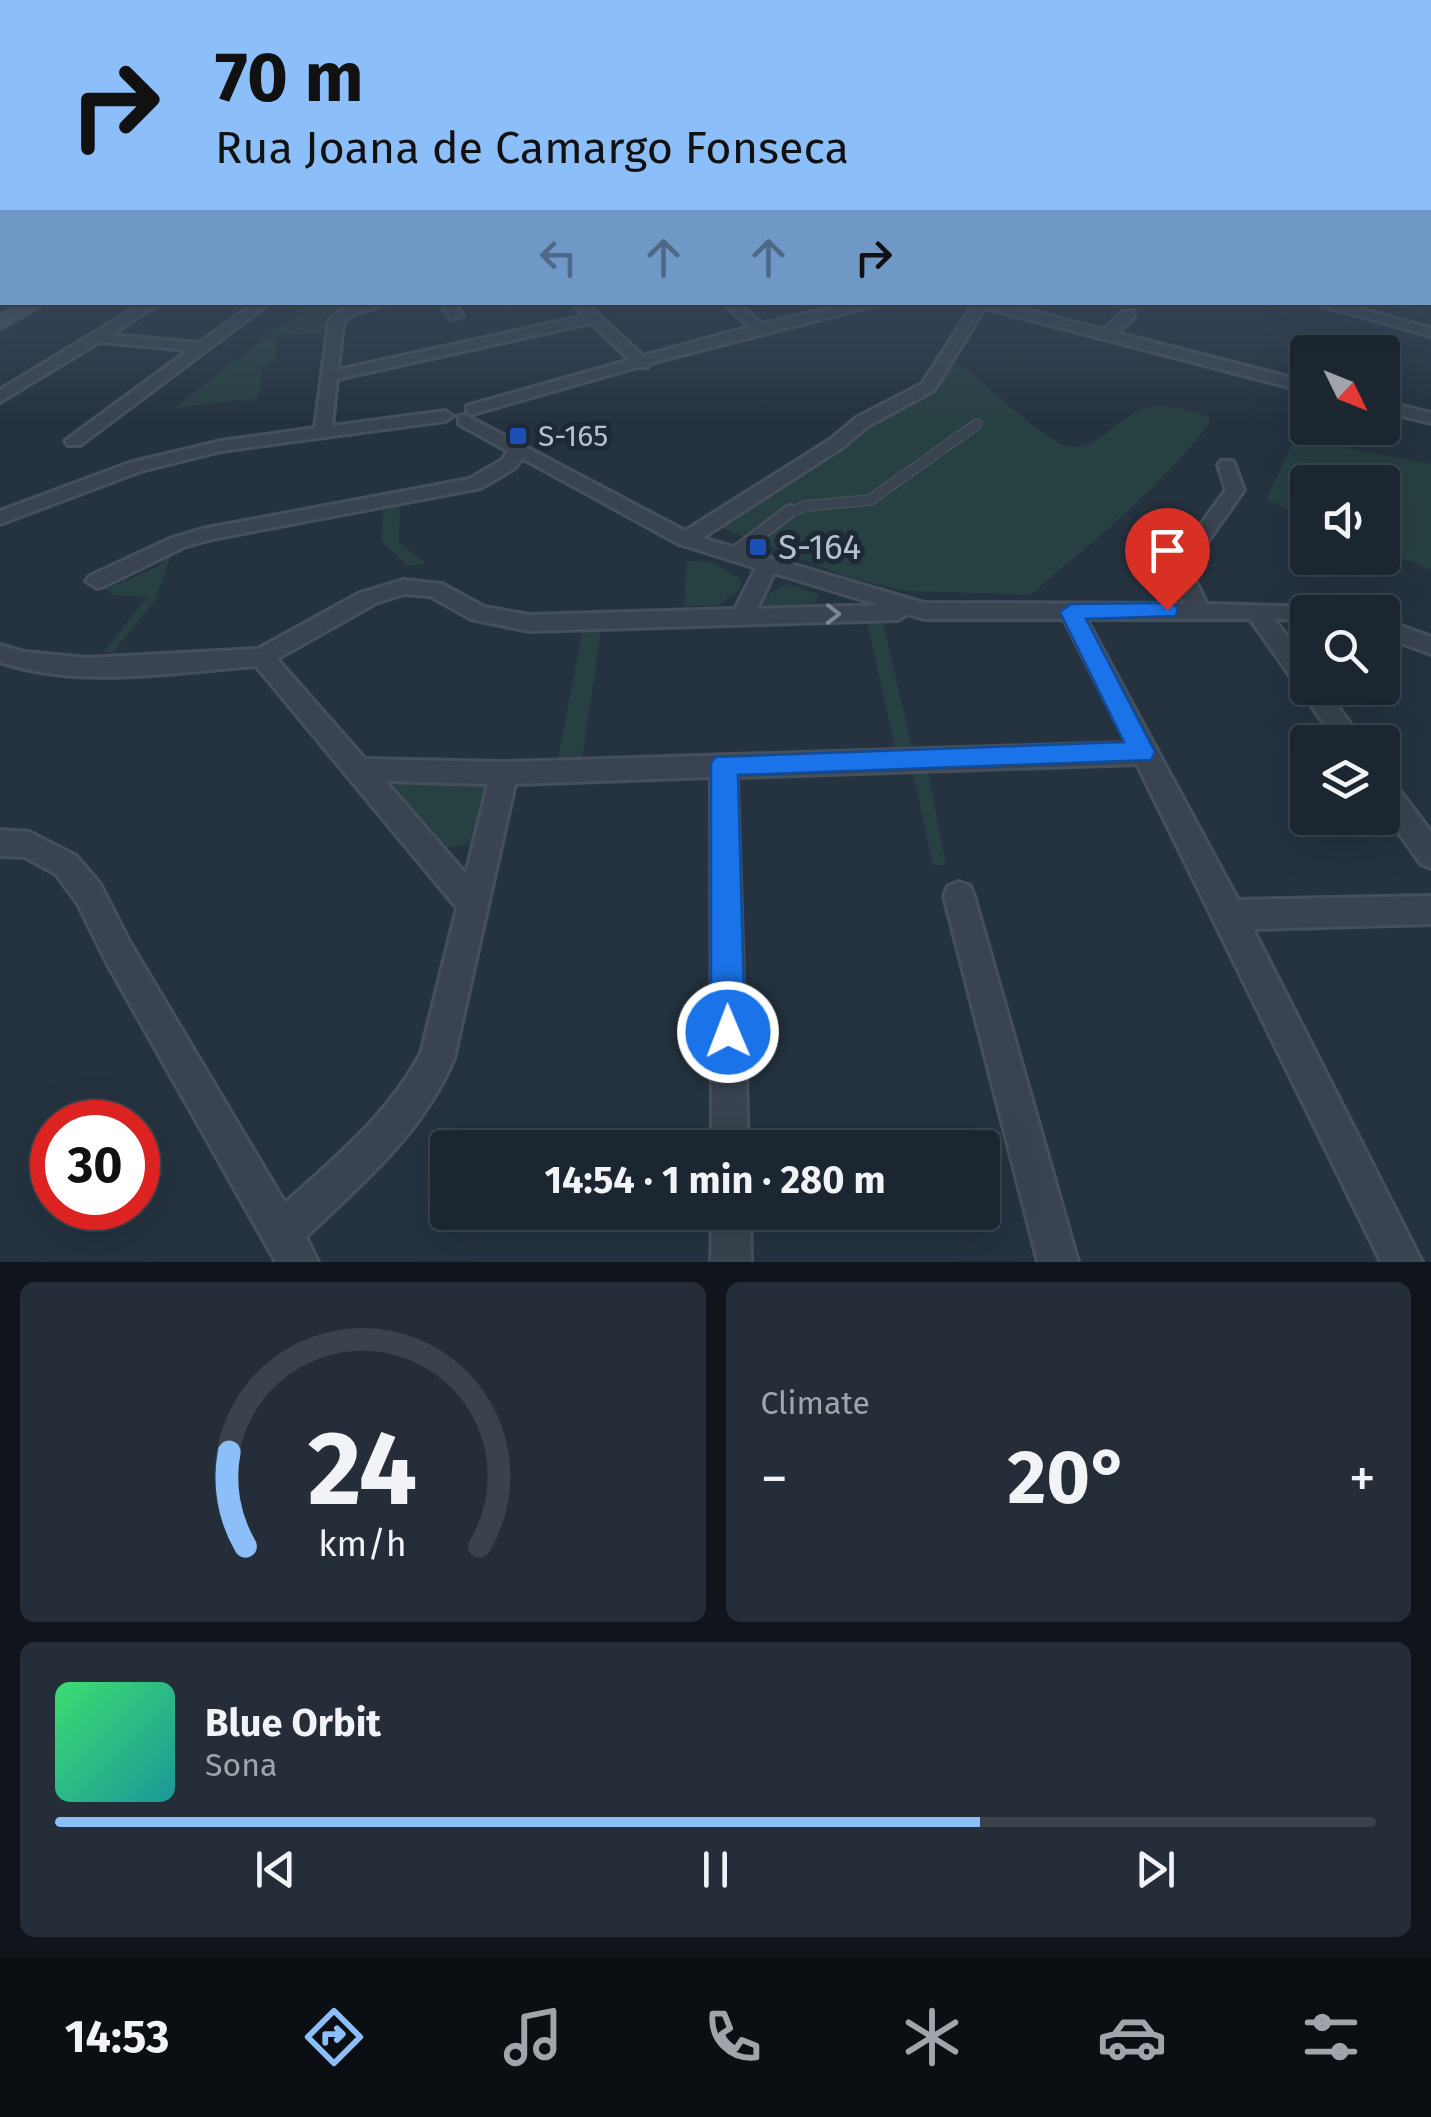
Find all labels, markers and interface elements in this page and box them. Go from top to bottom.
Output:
text: 70 m [215,36,364,120]
icon: right [50,40,180,170]
text: Rua Joana de Camargo Fonseca [215,121,849,175]
icon: left [531,230,586,285]
icon: ahead [636,230,691,285]
icon: ahead [741,230,796,285]
icon: right [846,230,901,285]
north arrow [1290,335,1400,445]
map controls [1290,335,1400,835]
place label: S-165 [538,418,608,454]
marker: S-165 [507,425,529,447]
button: sound [1290,465,1400,575]
pin [1125,508,1210,611]
icon: arrive [1140,523,1195,578]
place label: S-164 [778,526,861,568]
marker: S-164 [747,536,769,558]
button: search [1290,595,1400,705]
one-way arrow [826,603,842,624]
button: layers [1290,725,1400,835]
position arrow [676,980,780,1084]
speed limit sign: 30 [30,1100,160,1230]
text: 14:54 · 1 min · 280 m [544,1157,886,1203]
text: Climate [761,1384,870,1422]
text: 24 [308,1407,418,1532]
text: 20° [1007,1433,1129,1523]
text: − [761,1446,788,1512]
text: + [1349,1446,1376,1512]
text: km/h [319,1523,407,1565]
text: Blue Orbit [205,1700,381,1746]
text: Sona [205,1746,277,1784]
icon: previous [248,1842,303,1897]
icon: pause [688,1842,743,1897]
icon: next [1128,1842,1183,1897]
icon: directions [299,2002,369,2072]
icon: music [498,2002,568,2072]
icon: phone [698,2002,768,2072]
icon: climate [897,2002,967,2072]
icon: car [1097,2002,1167,2072]
icon: filters [1296,2002,1366,2072]
text: 14:53 [65,2010,169,2064]

